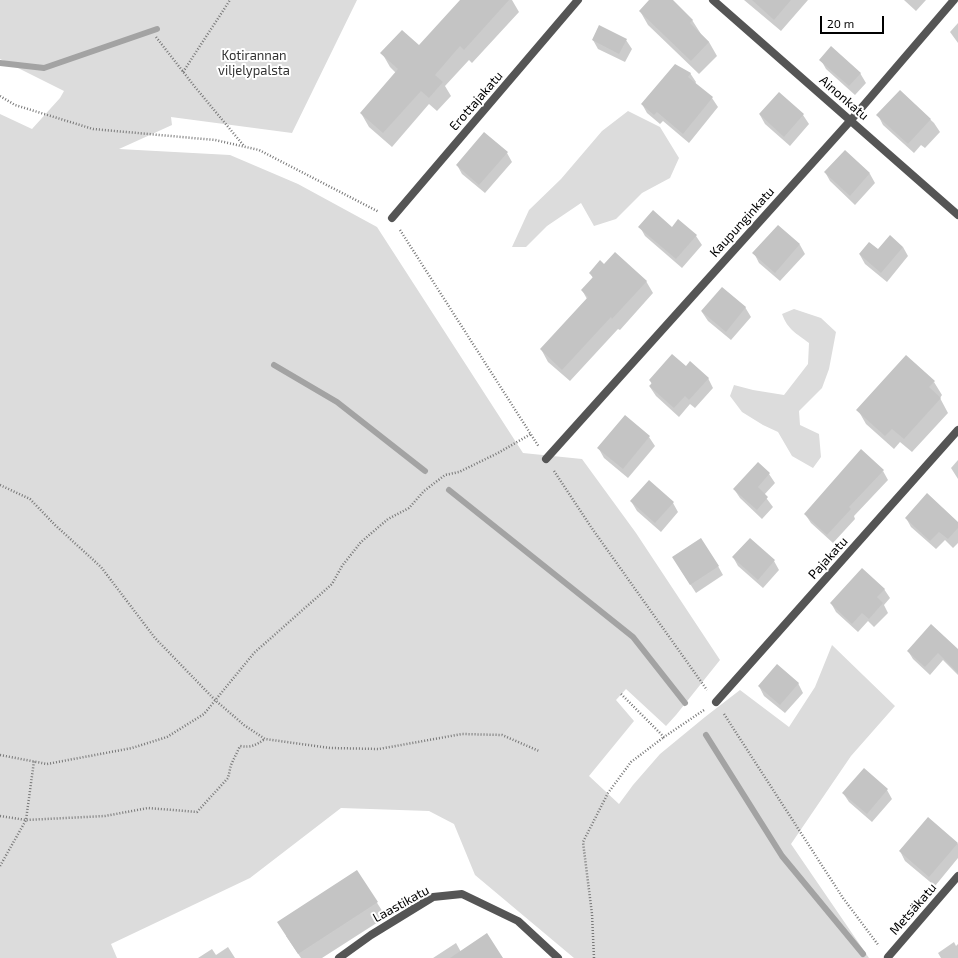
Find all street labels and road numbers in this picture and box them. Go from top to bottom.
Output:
street label: Erottajakatu [446,68,506,134]
street label: Ainonkatu [816,72,872,124]
street label: Kaupunginkatu [706,184,778,260]
street label: Pajakatu [805,534,851,582]
street label: Metsäkatu [886,880,940,938]
street label: Laastikatu [370,882,432,926]

